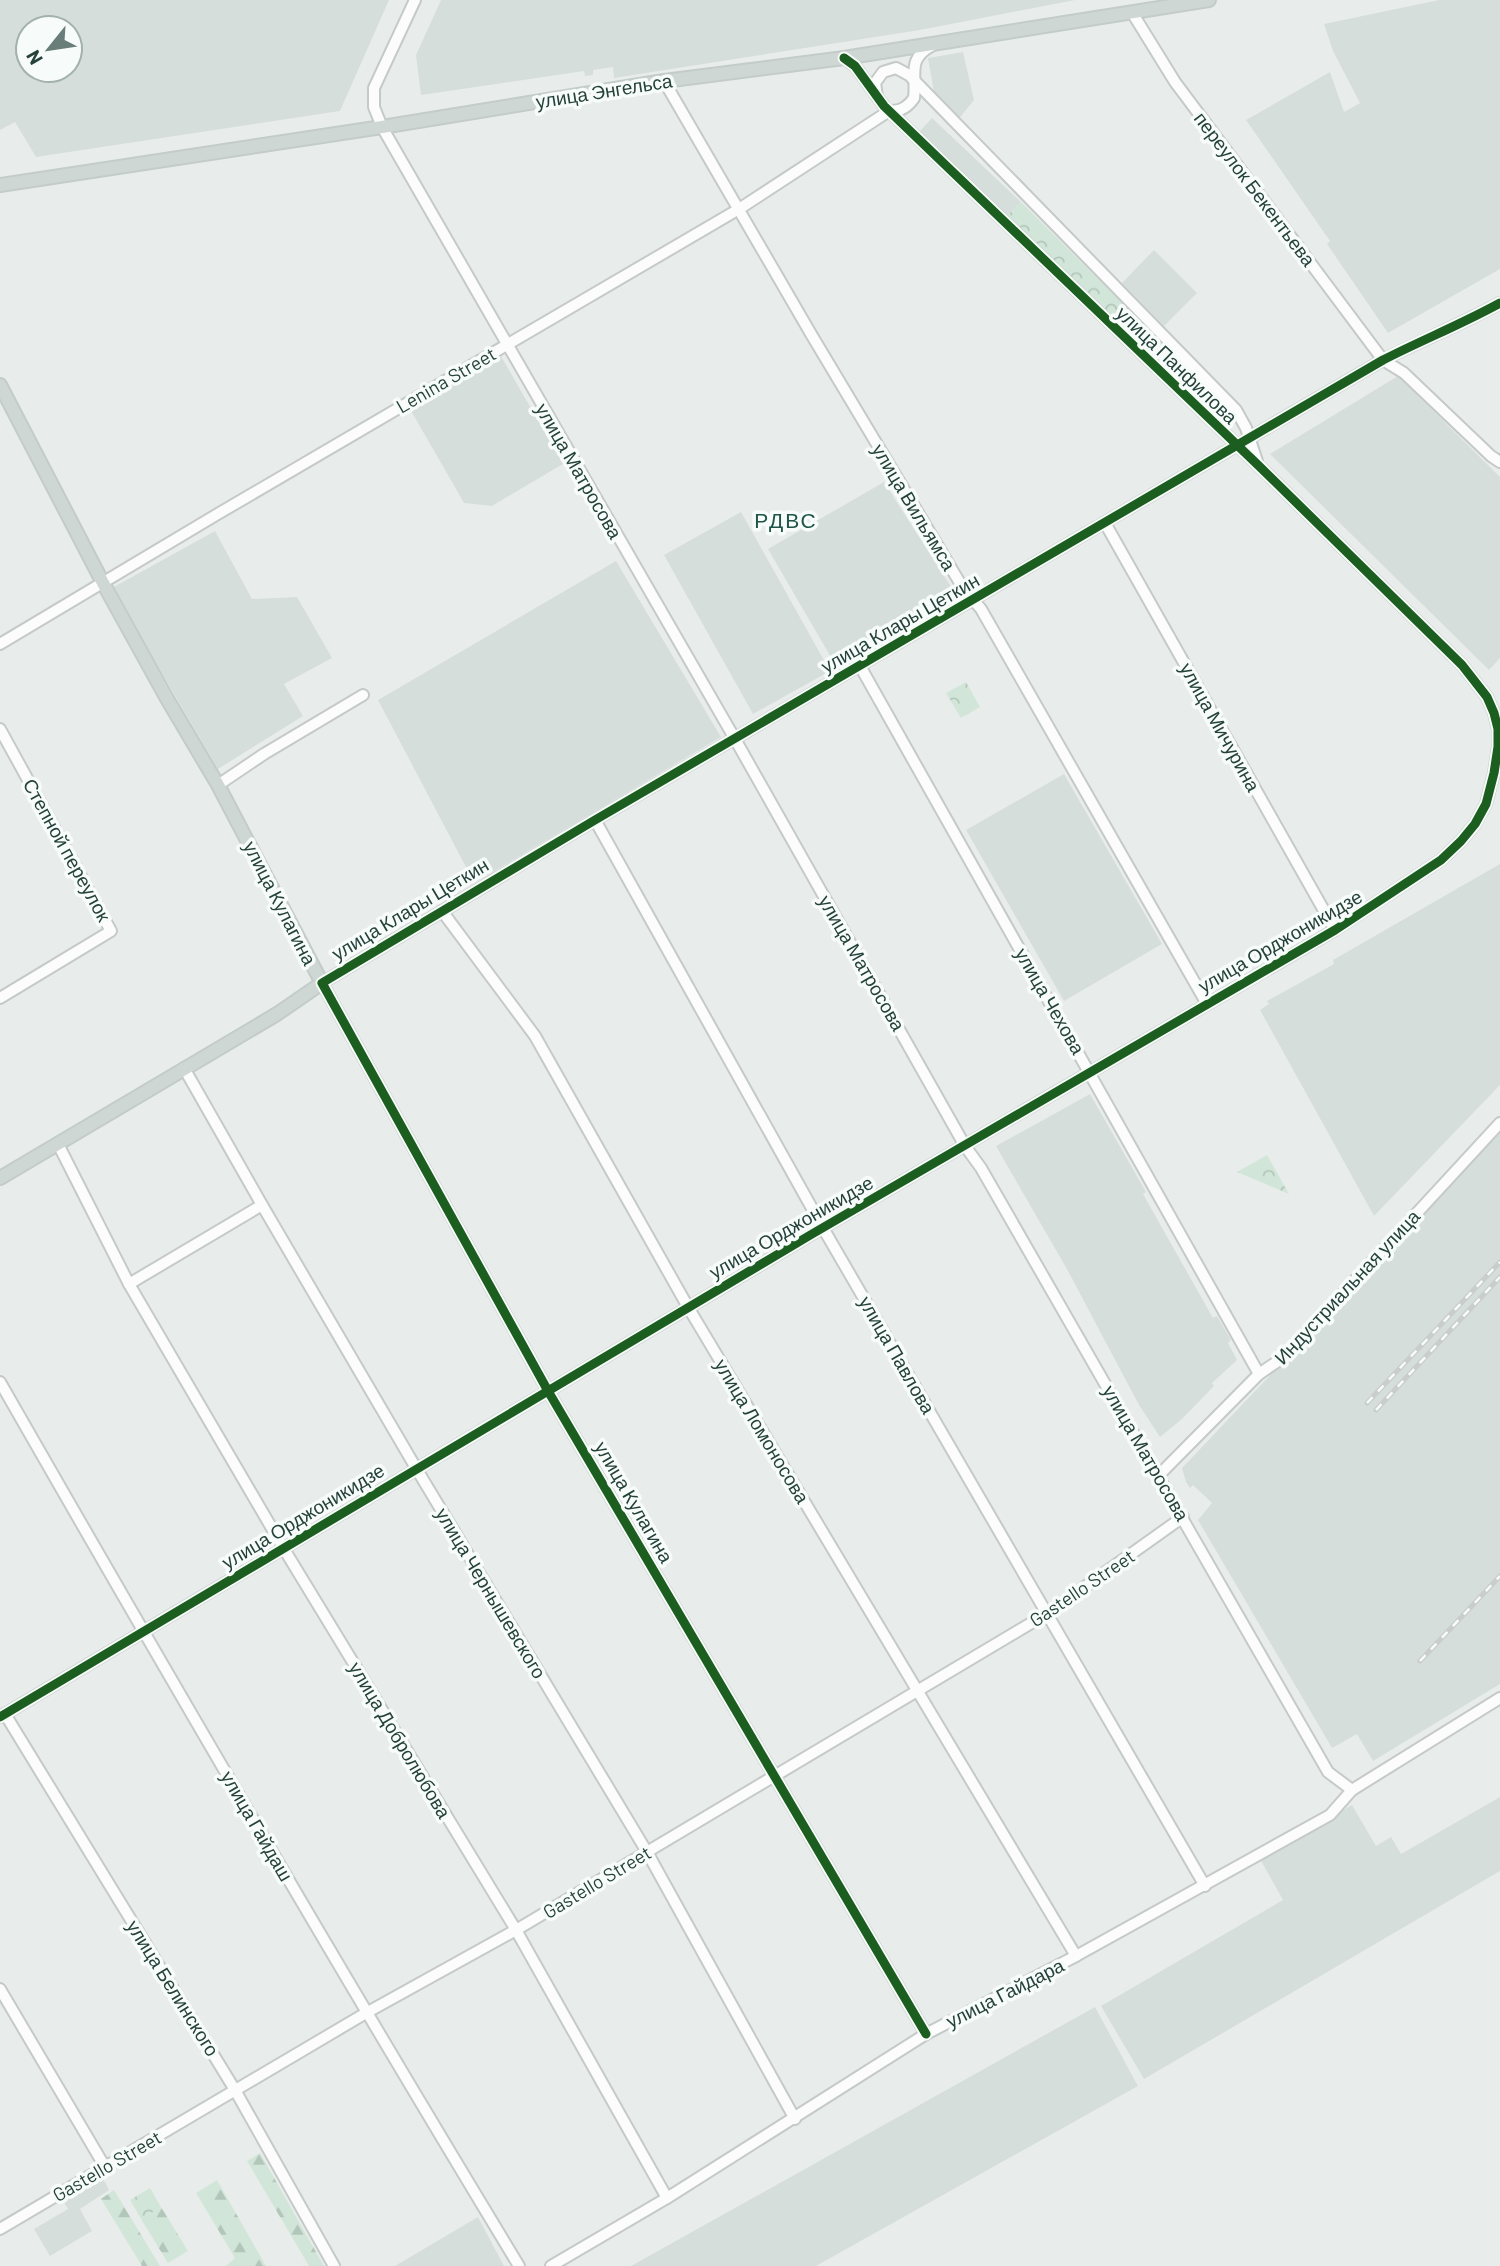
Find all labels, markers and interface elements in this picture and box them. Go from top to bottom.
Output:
north arrow [14,14,84,84]
text: N [21,47,47,69]
street label: улица Энгельса [534,68,674,113]
street label: переулок Бекентьева [1190,107,1321,271]
street label: улица Панфилова [1112,301,1243,429]
street label: Lenina Street [392,342,500,417]
street label: улица Матросова [531,399,628,543]
street label: улица Вильямса [868,439,962,575]
district label: РДВС [754,507,818,532]
street label: улица Клары Цеткин [817,568,983,677]
street label: улица Мичурина [1175,658,1266,796]
street label: Степной переулок [19,774,117,926]
street label: улица Кулагина [239,837,322,969]
street label: улица Клары Цеткин [327,853,492,964]
street label: улица Орджоникидзе [1194,884,1366,997]
street label: улица Матросова [814,891,911,1035]
street label: улица Чехова [1011,943,1090,1058]
street label: улица Орджоникидзе [705,1170,877,1283]
street label: Индустриальная улица [1269,1204,1425,1369]
street label: улица Павлова [854,1292,941,1418]
street label: улица Ломоносова [710,1354,815,1508]
street label: улица Матросова [1098,1381,1195,1525]
street label: улица Кулагина [590,1437,679,1567]
street label: улица Орджоникидзе [217,1458,388,1573]
street label: улица Чернышевского [431,1503,552,1682]
street label: Gastello Street [1025,1544,1139,1631]
street label: улица Добролюбова [345,1657,456,1823]
street label: улица Гайдаш [217,1767,298,1885]
street label: Gastello Street [539,1840,655,1923]
street label: улица Белинского [122,1915,225,2060]
street label: улица Гайдара [942,1953,1068,2032]
street label: Gastello Street [48,2125,165,2206]

